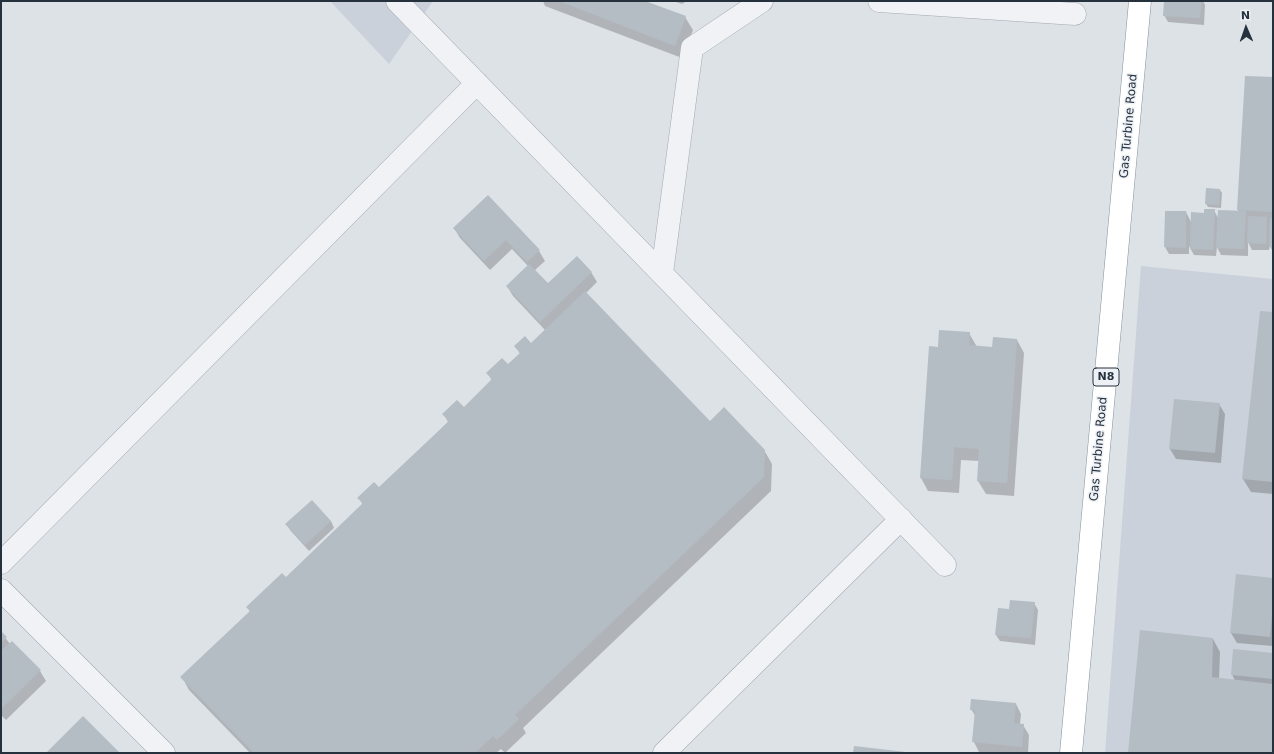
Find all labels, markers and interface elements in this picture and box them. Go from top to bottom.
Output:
north arrow [1226,8,1266,48]
text: N [1241,9,1250,22]
street label: Gas Turbine Road [1117,73,1141,179]
road number: N8 [1093,368,1119,386]
street label: Gas Turbine Road [1087,396,1111,502]

